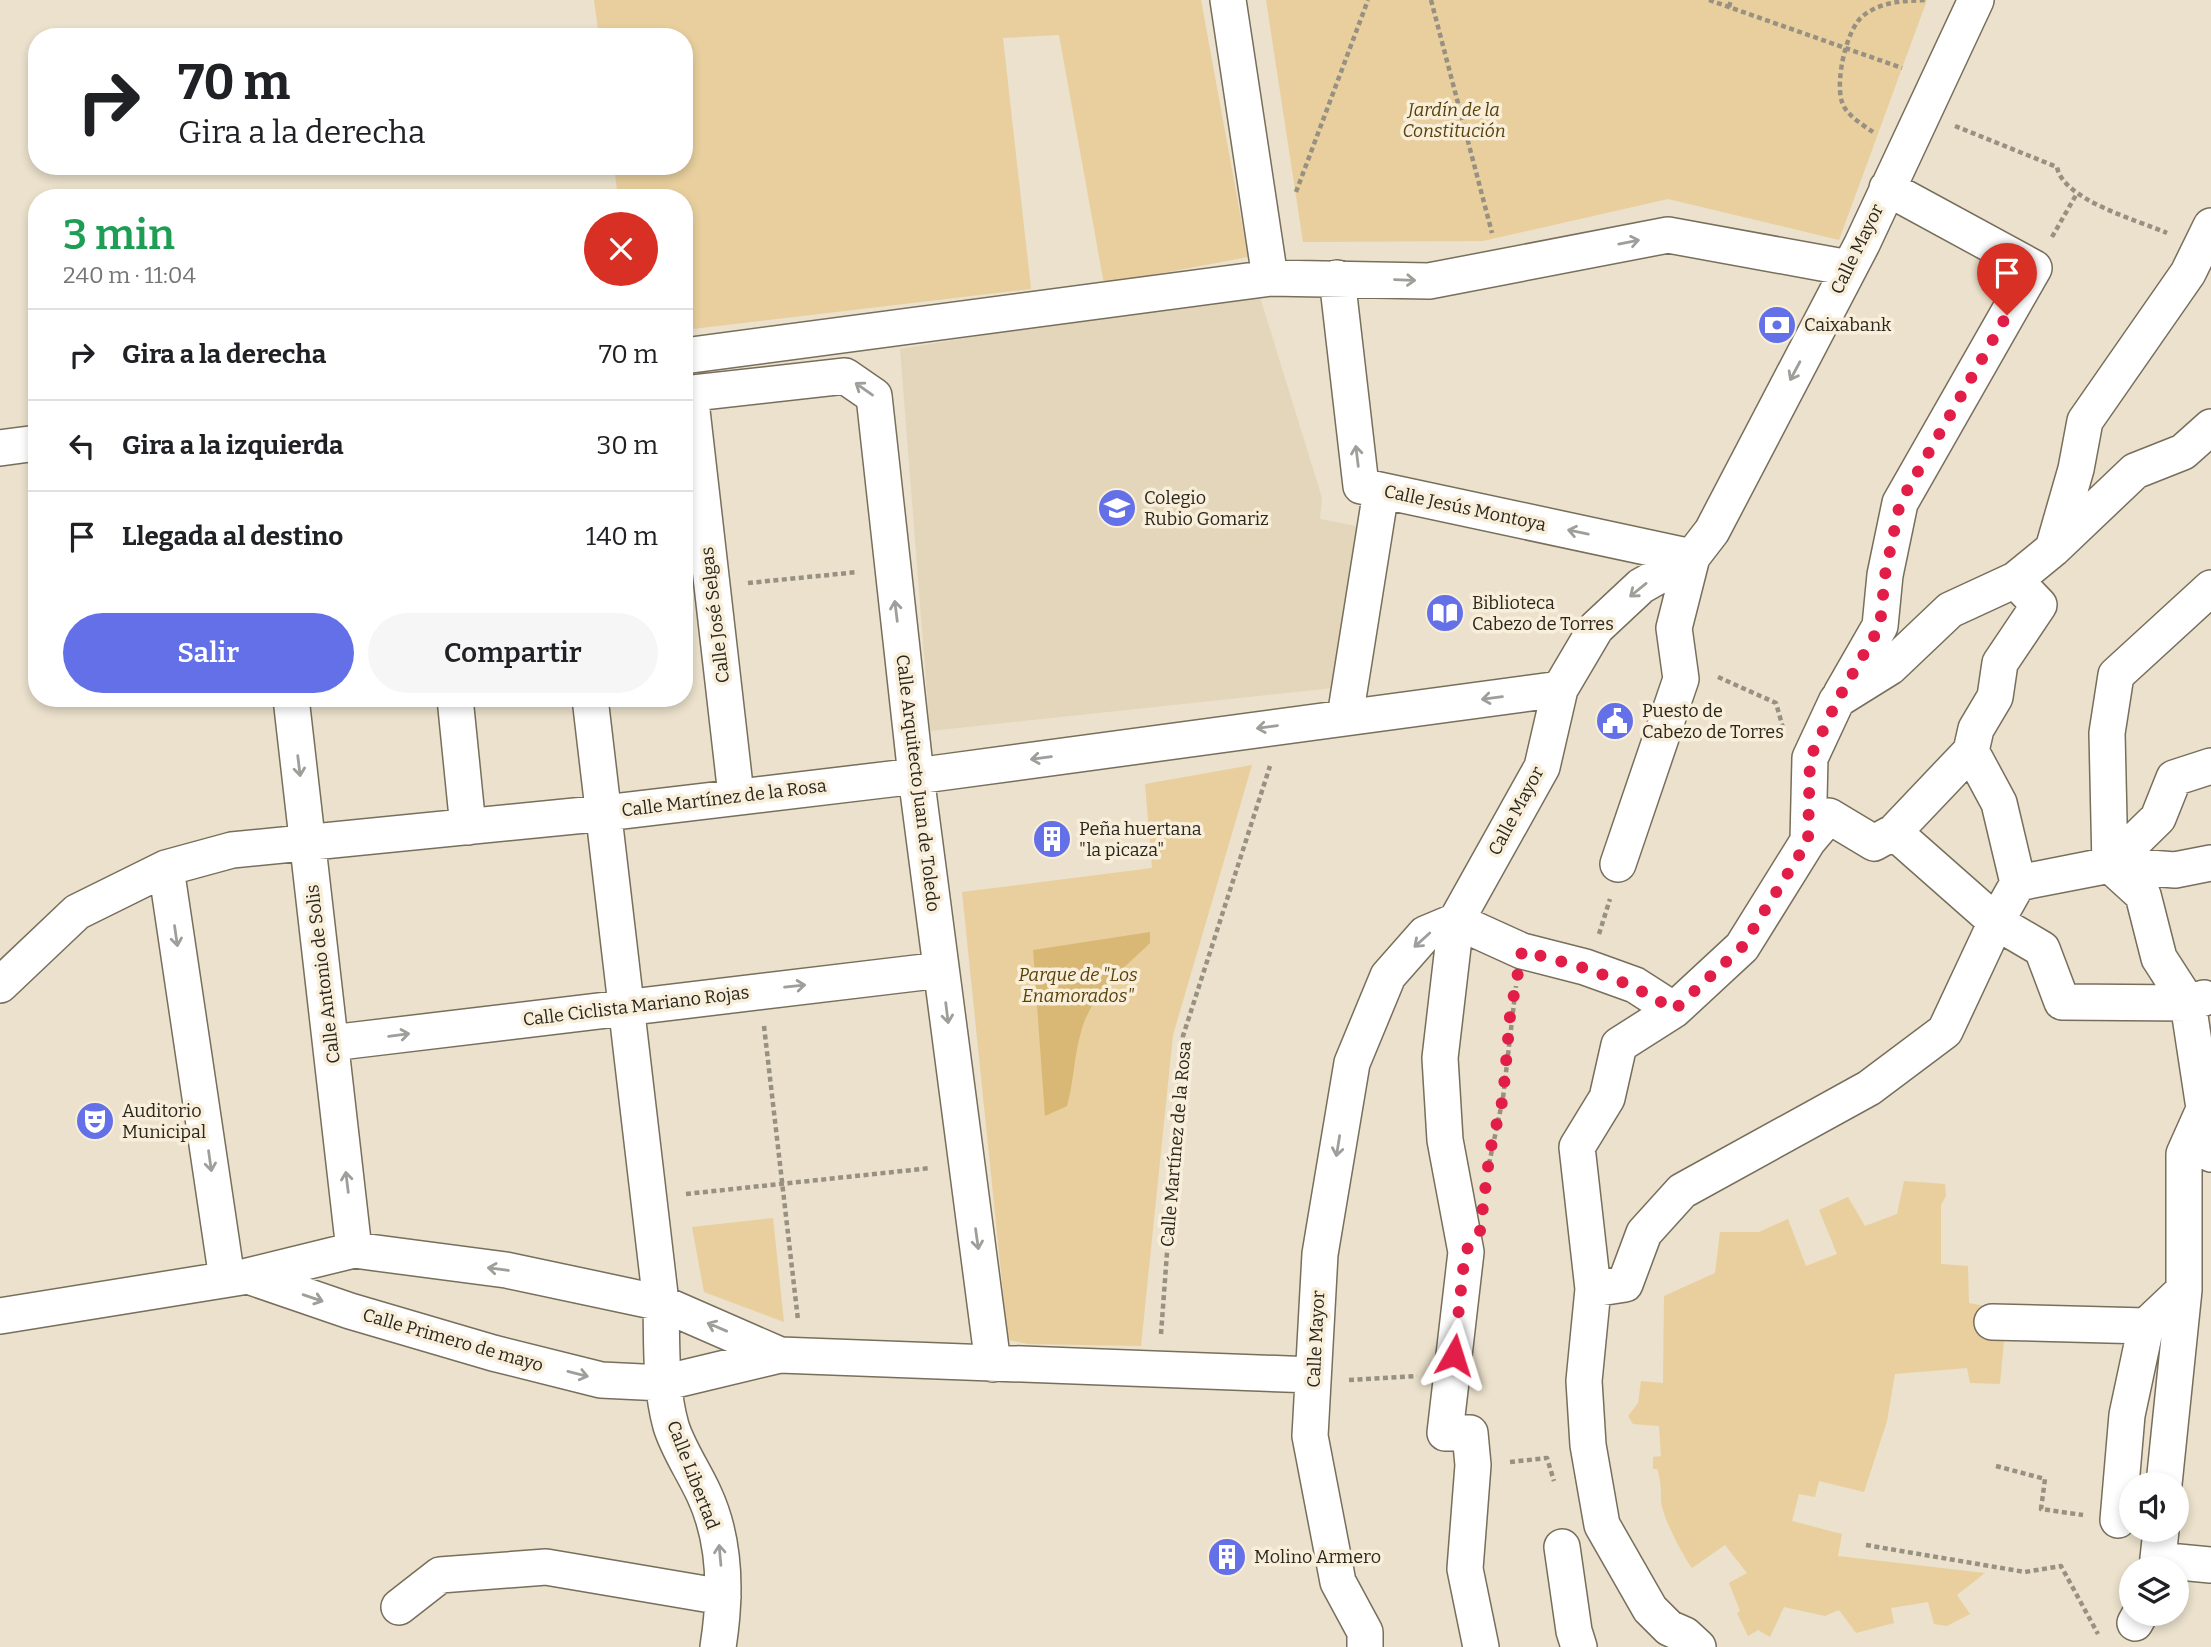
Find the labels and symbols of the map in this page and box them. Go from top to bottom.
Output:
park label: Jardín de la Constitución [1402,99,1506,142]
street label: Calle Mayor [1826,200,1888,298]
one-way arrow [1617,235,1640,248]
pin [1977,243,2037,315]
one-way arrow [1394,273,1417,287]
bank icon: Caixabank [1756,304,1798,346]
place label: Caixabank [1804,314,1892,336]
one-way arrow [1788,361,1802,381]
one-way arrow [855,382,874,396]
one-way arrow [1351,445,1364,468]
street label: Calle Jesús Montoya [1382,480,1548,536]
school or university icon: Colegio Rubio Gomariz [1096,487,1138,529]
place label: Colegio Rubio Gomariz [1144,487,1269,530]
one-way arrow [1567,524,1590,538]
street label: Calle José Selgas [696,546,734,684]
one-way arrow [1629,583,1647,598]
library icon: Biblioteca Cabezo de Torres [1424,592,1466,634]
place label: Biblioteca Cabezo de Torres [1472,592,1614,635]
one-way arrow [890,600,903,622]
street label: Calle Arquitecto Juan de Toledo [891,653,945,913]
one-way arrow [1482,692,1504,705]
public building icon: Puesto de Cabezo de Torres [1594,700,1636,742]
place label: Puesto de Cabezo de Torres [1642,700,1784,743]
one-way arrow [1256,721,1279,734]
one-way arrow [1031,752,1053,765]
one-way arrow [292,754,305,777]
street label: Calle Mayor [1483,763,1549,859]
street label: Calle Martínez de la Rosa [620,774,828,822]
building icon: Peña huertana "la picaza" [1031,818,1073,860]
place label: Peña huertana "la picaza" [1079,818,1202,861]
street label: Calle Antonio de Solis [301,883,345,1065]
one-way arrow [170,924,183,946]
one-way arrow [1413,932,1431,948]
park label: Parque de "Los Enamorados" [1018,964,1138,1007]
one-way arrow [783,980,805,993]
street label: Calle Ciclista Mariano Rojas [522,981,750,1031]
one-way arrow [941,1001,954,1024]
one-way arrow [387,1028,409,1041]
street label: Calle Martínez de la Rosa [1156,1040,1196,1248]
theatre icon: Auditorio Municipal [74,1100,116,1142]
place label: Auditorio Municipal [122,1100,206,1143]
one-way arrow [1331,1134,1344,1157]
one-way arrow [203,1149,216,1171]
one-way arrow [340,1171,353,1194]
one-way arrow [970,1227,983,1250]
one-way arrow [487,1263,510,1276]
street label: Calle Mayor [1302,1290,1330,1388]
one-way arrow [301,1293,323,1305]
street label: Calle Primero de mayo [360,1304,546,1376]
position arrow [1417,1318,1491,1392]
one-way arrow [707,1320,728,1333]
one-way arrow [566,1368,589,1381]
street label: Calle Libertad [662,1417,724,1533]
building icon: Molino Armero [1206,1536,1248,1578]
one-way arrow [713,1544,726,1567]
place label: Molino Armero [1254,1546,1381,1568]

